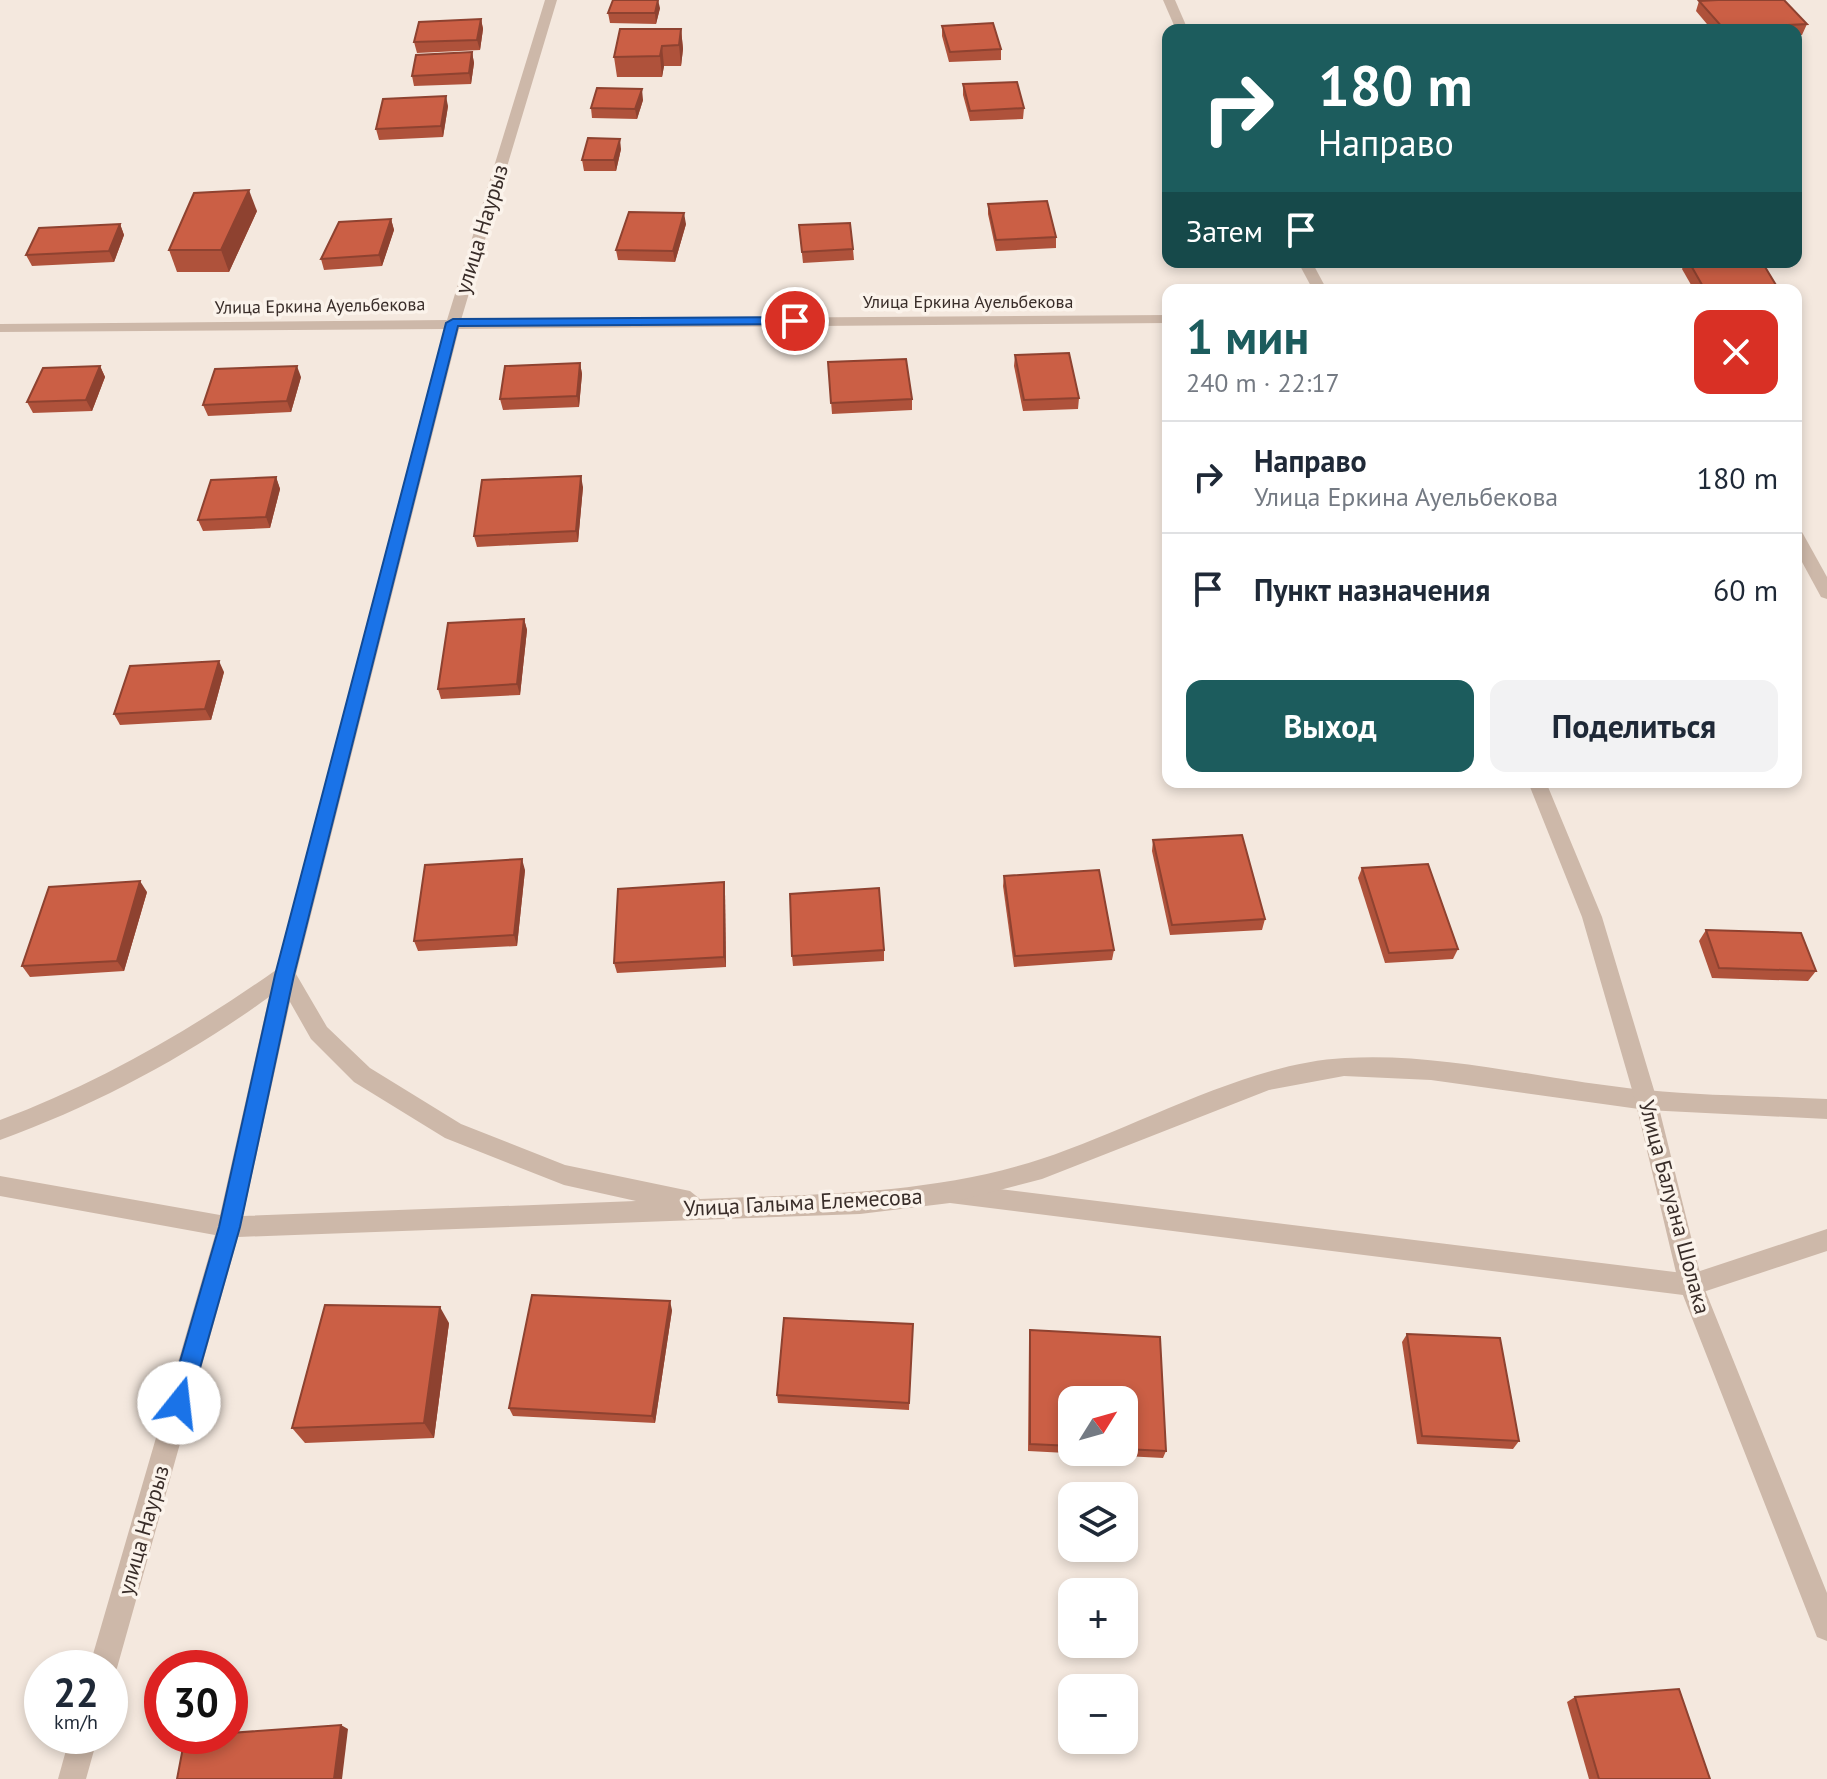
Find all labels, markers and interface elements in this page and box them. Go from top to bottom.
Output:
text: 180 m [1318,49,1473,121]
icon: right [1186,56,1290,160]
text: Направо [1318,119,1454,166]
street label: улица Наурыз [448,161,514,297]
icon: arrive [1279,208,1323,252]
text: Затем [1186,211,1263,250]
pin [761,287,829,355]
street label: Улица Еркина Ауельбекова [863,290,1073,313]
street label: Улица Еркина Ауельбекова [214,292,425,319]
icon: arrive [773,299,817,343]
text: 1 мин [1186,305,1309,367]
button: close [1694,310,1778,394]
text: 240 m · 22:17 [1186,366,1340,399]
text: Направо [1254,441,1367,480]
icon: right [1186,455,1230,499]
text: 180 m [1697,458,1778,497]
text: Улица Еркина Ауельбекова [1254,480,1558,513]
icon: arrive [1186,567,1230,611]
text: Пункт назначения [1254,570,1490,609]
text: 60 m [1713,570,1778,609]
button: Выход [1186,680,1474,772]
button: Поделиться [1490,680,1778,772]
street label: Улица Балуана Шолака [1633,1097,1717,1317]
street label: Улица Галыма Елемесова [683,1182,923,1222]
position arrow [137,1361,221,1445]
north arrow [1058,1386,1138,1466]
map controls [1058,1386,1138,1754]
street label: улица Наурыз [111,1462,175,1598]
button: layers [1058,1482,1138,1562]
button: + [1058,1578,1138,1658]
speed limit sign: 30 [144,1650,248,1754]
text: 22 [53,1666,99,1718]
button: − [1058,1674,1138,1754]
text: km/h [54,1709,98,1735]

